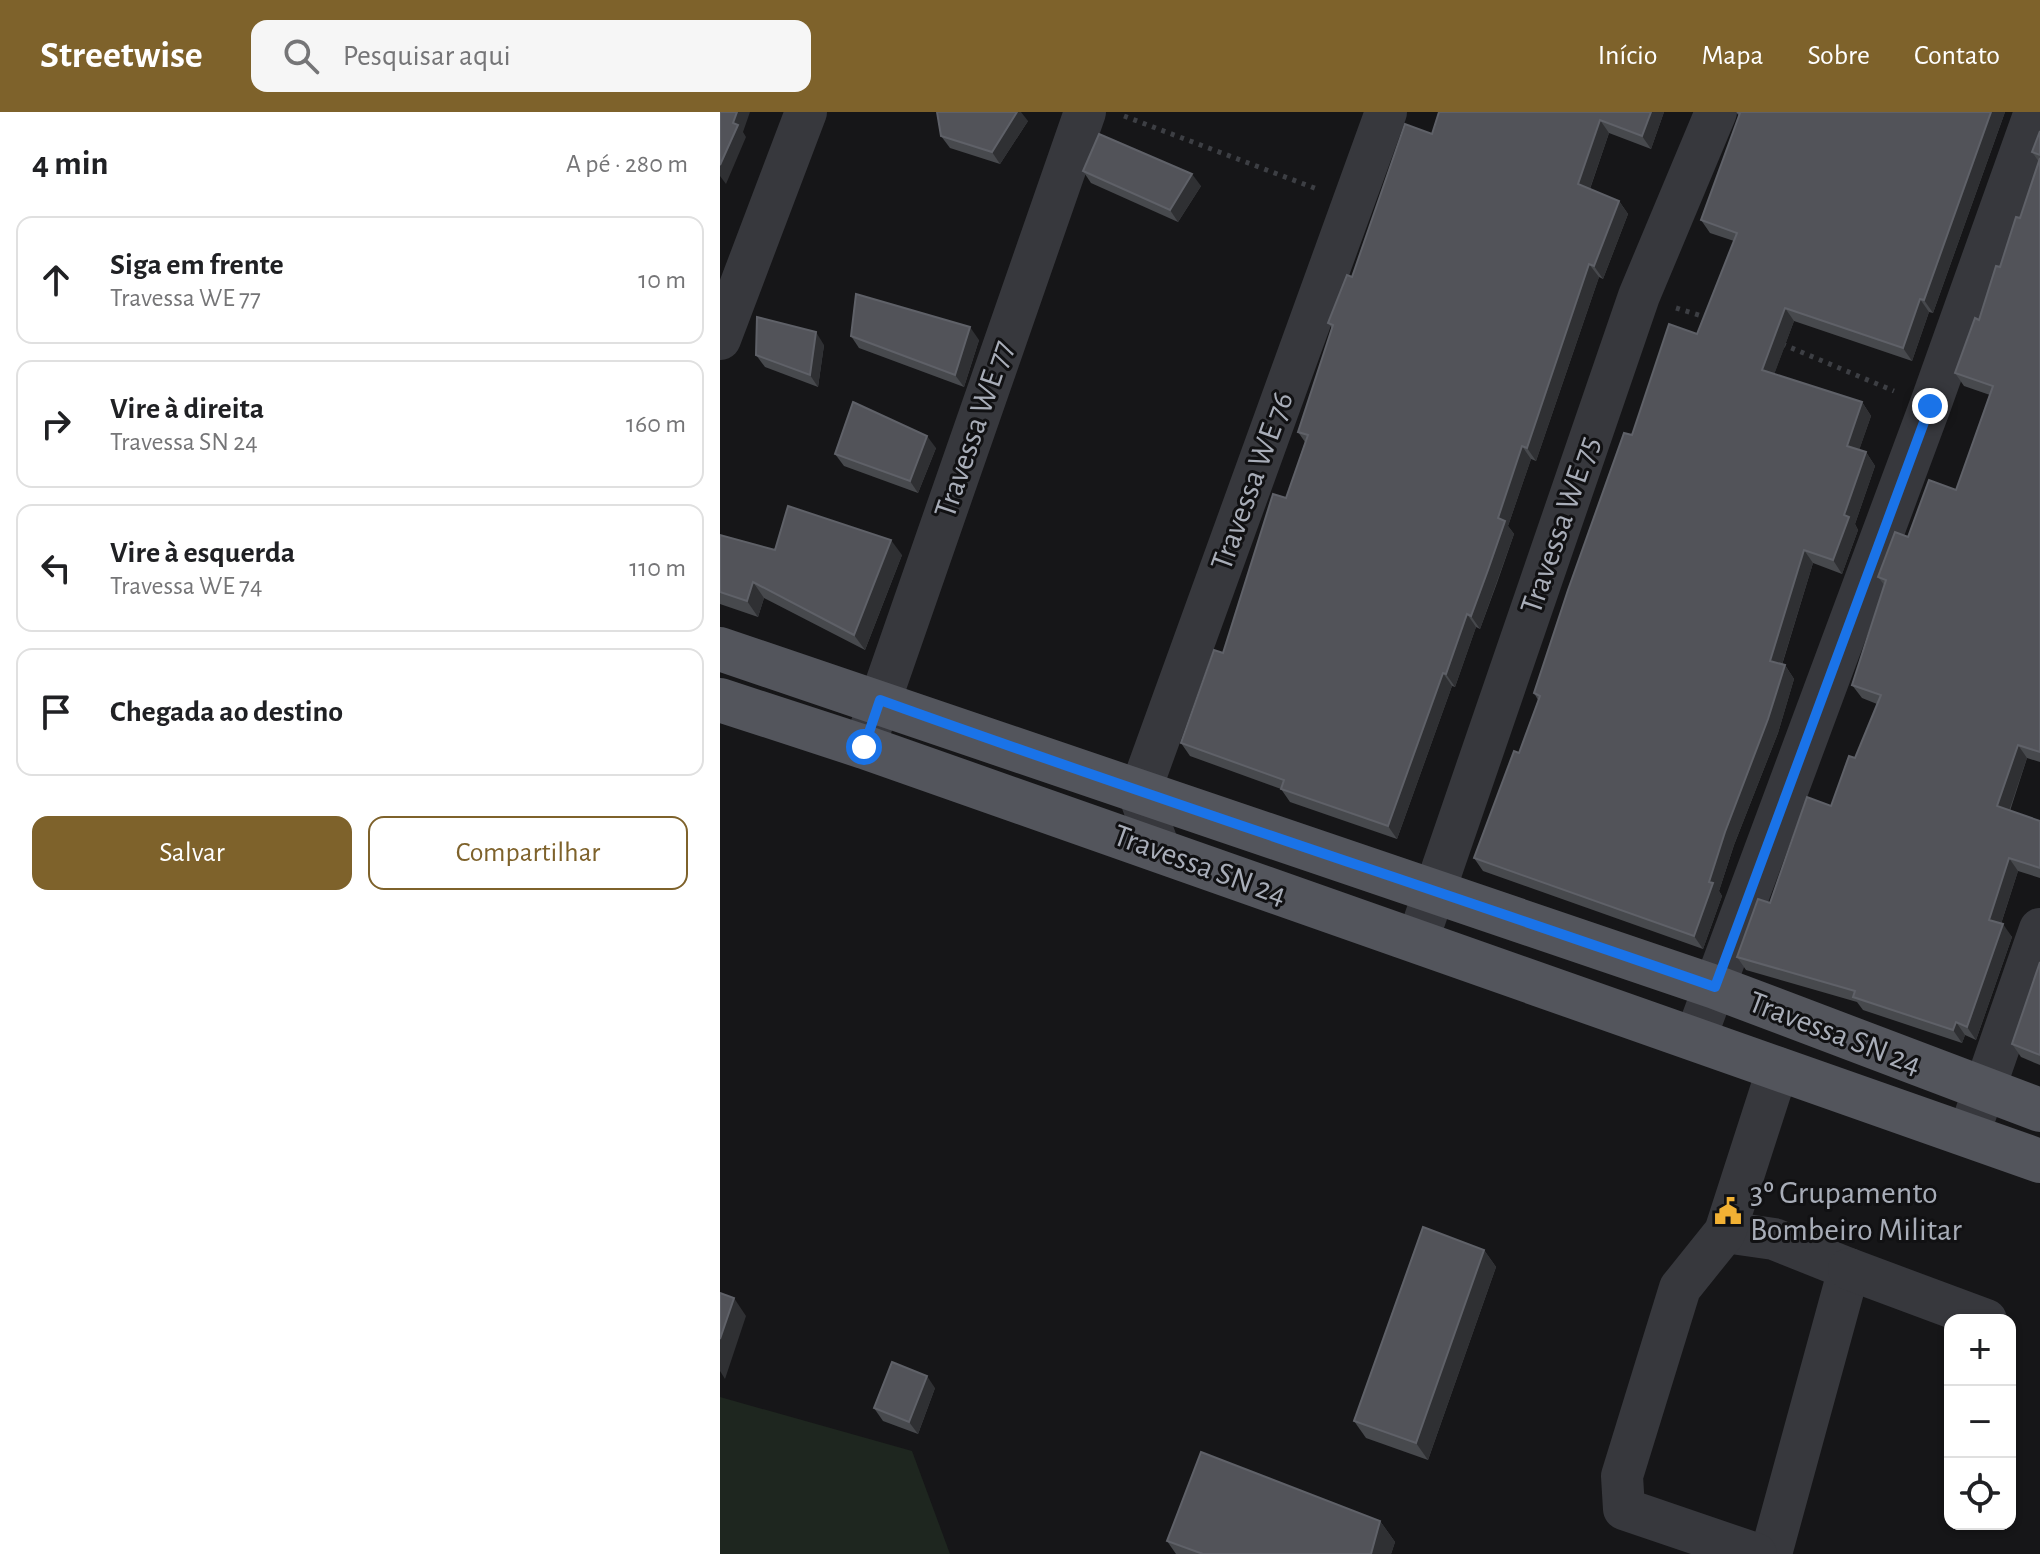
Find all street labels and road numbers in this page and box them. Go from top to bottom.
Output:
street label: Travessa WE 77 [929,336,1019,522]
street label: Travessa WE 76 [1205,388,1299,574]
street label: Travessa WE 75 [1515,432,1605,618]
street label: Travessa SN 24 [1109,819,1291,911]
street label: Travessa SN 24 [1744,985,1926,1081]

